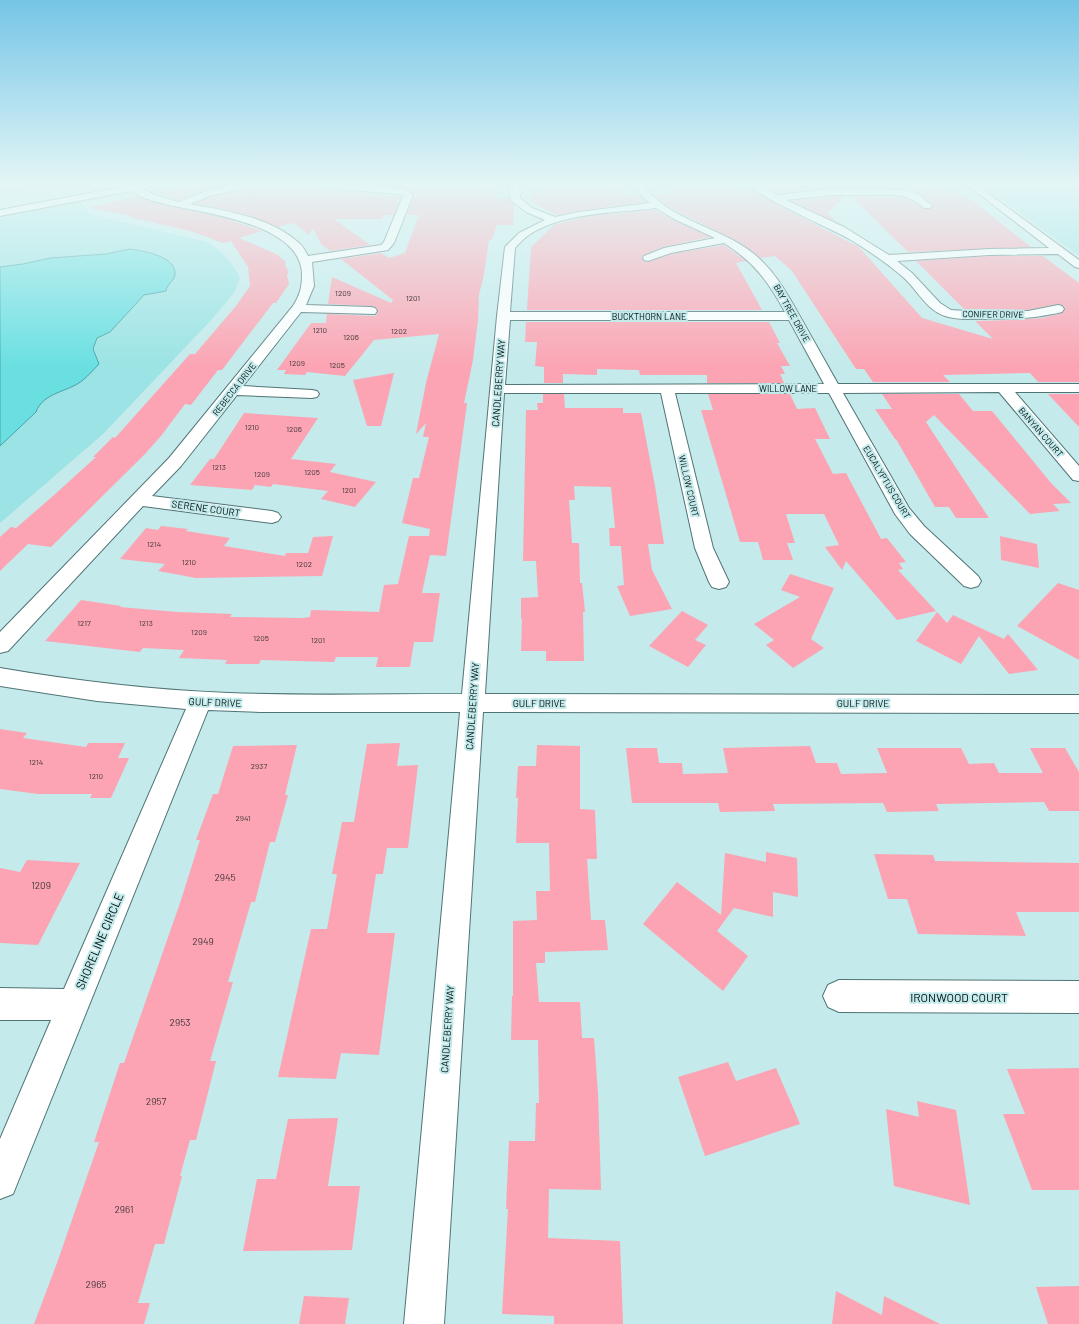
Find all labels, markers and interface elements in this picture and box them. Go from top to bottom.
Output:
street label: BAY TREE DRIVE [772,282,812,344]
house number: 1209 [335,288,351,298]
house number: 1201 [406,293,420,303]
street label: CONIFER DRIVE [962,308,1024,320]
street label: BUCKTHORN LANE [612,311,686,322]
house number: 1210 [313,325,327,335]
house number: 1202 [391,326,407,336]
house number: 1206 [343,332,359,342]
street label: CANDLEBERRY WAY [489,339,507,427]
house number: 1209 [289,358,305,368]
street label: REBECCA DRIVE [210,360,258,418]
house number: 1205 [329,360,345,370]
street label: WILLOW LANE [759,383,817,394]
street label: BANYAN COURT [1016,405,1066,459]
house number: 1210 [245,422,259,432]
house number: 1206 [286,424,302,434]
street label: EUCALYPTUS COURT [861,444,913,520]
street label: WILLOW COURT [677,454,701,518]
house number: 1213 [212,462,226,472]
house number: 1205 [304,467,320,477]
house number: 1209 [254,469,270,479]
house number: 1201 [342,485,356,495]
street label: SERENE COURT [171,497,241,519]
house number: 1214 [147,539,161,549]
house number: 1210 [182,557,196,567]
house number: 1202 [296,559,312,569]
house number: 1217 [77,618,91,628]
house number: 1213 [139,618,153,628]
house number: 1209 [191,627,207,637]
house number: 1205 [253,633,269,643]
house number: 1201 [311,635,325,645]
street label: CANDLEBERRY WAY [463,662,481,750]
street label: GULF DRIVE [188,695,242,709]
street label: GULF DRIVE [513,697,565,709]
street label: GULF DRIVE [837,697,889,709]
house number: 1214 [29,757,43,767]
house number: 2937 [251,761,267,771]
house number: 1210 [89,771,103,781]
house number: 2941 [236,813,251,823]
house number: 2945 [214,871,236,883]
house number: 1209 [31,879,51,891]
street label: SHORELINE CIRCLE [72,891,126,991]
house number: 2949 [192,935,214,947]
street label: CANDLEBERRY WAY [438,985,456,1073]
street label: IRONWOOD COURT [910,990,1008,1004]
house number: 2953 [170,1016,190,1028]
house number: 2957 [146,1095,166,1107]
house number: 2961 [114,1203,134,1215]
house number: 2965 [86,1278,106,1290]

